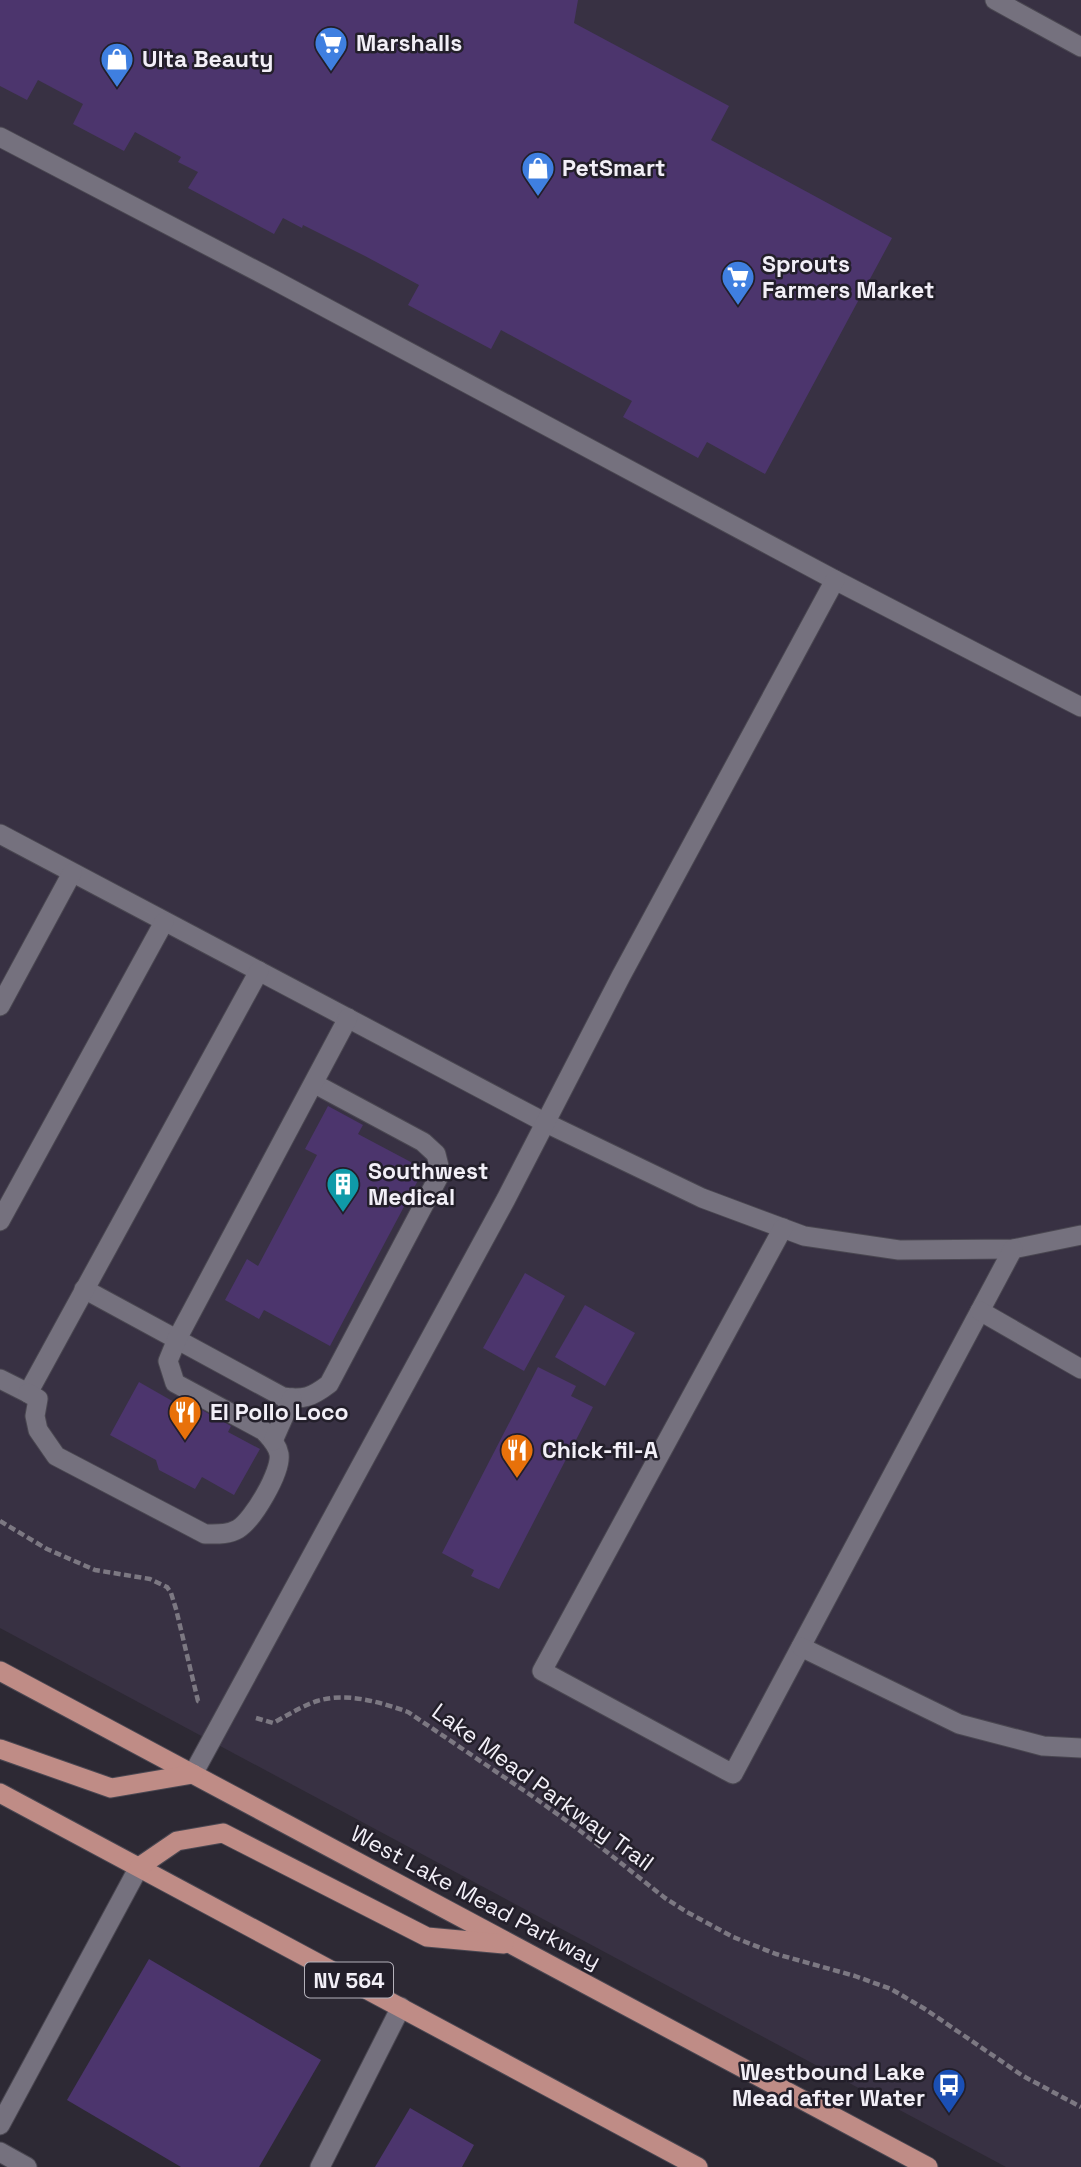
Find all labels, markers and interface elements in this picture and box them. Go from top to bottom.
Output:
supermarket icon: Marshalls [312,24,350,73]
place label: Marshalls [356,28,462,58]
shop icon: Ulta Beauty [98,40,136,89]
place label: Ulta Beauty [142,44,274,74]
shop icon: PetSmart [519,149,557,198]
place label: PetSmart [562,153,665,183]
place label: Sprouts Farmers Market [762,249,935,305]
supermarket icon: Sprouts Farmers Market [719,258,757,307]
place label: Southwest Medical [368,1156,488,1212]
building icon: Southwest Medical [324,1165,362,1214]
restaurant icon: El Pollo Loco [166,1393,204,1442]
place label: El Pollo Loco [210,1397,349,1427]
restaurant icon: Chick-fil-A [498,1431,536,1480]
place label: Chick-fil-A [542,1435,659,1465]
street label: Lake Mead Parkway Trail [426,1696,660,1878]
street label: West Lake Mead Parkway [346,1818,606,1976]
road number: NV 564 [305,1962,393,1997]
place label: Westbound Lake Mead after Water [732,2057,925,2113]
bus stop icon: Westbound Lake Mead after Water [930,2066,968,2115]

